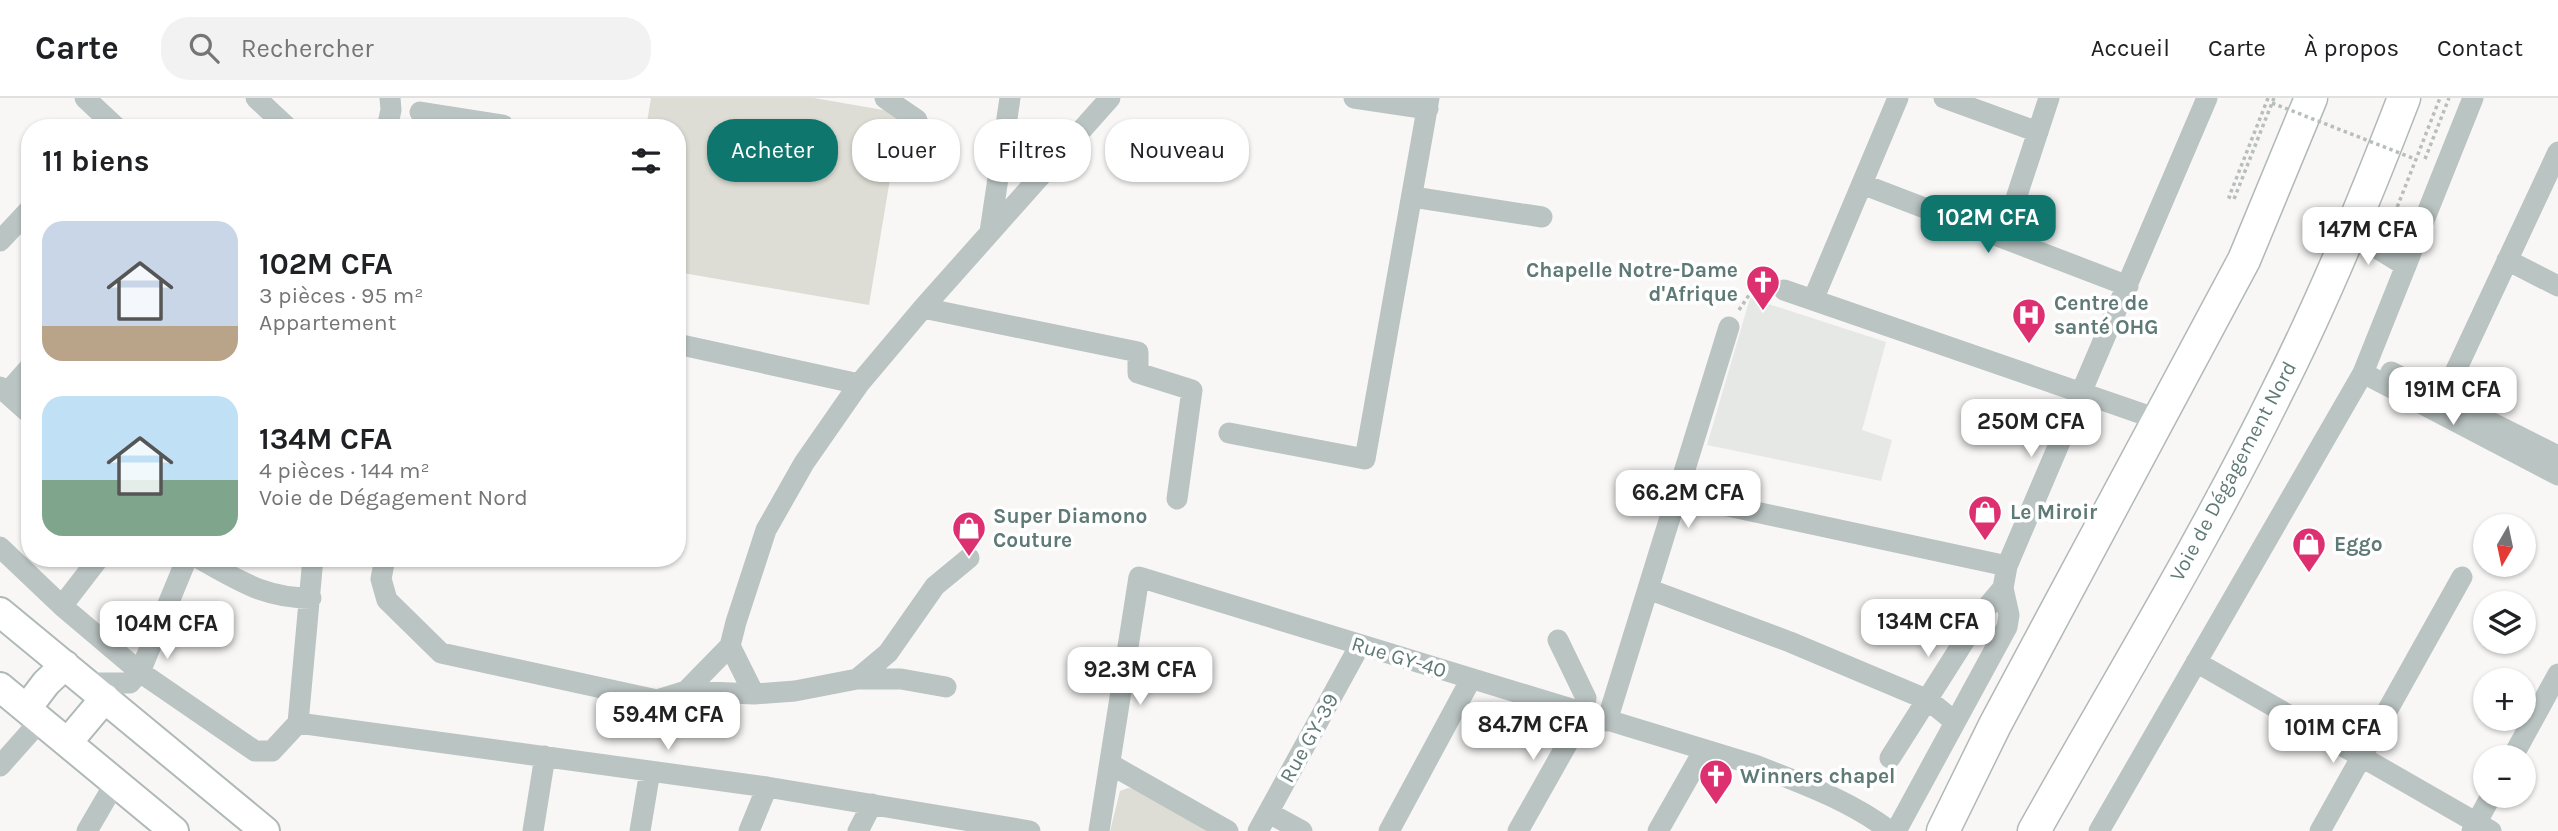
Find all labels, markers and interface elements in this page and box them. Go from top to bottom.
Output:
search box [161,17,651,80]
text: Carte [35,29,119,67]
icon: search [185,29,223,67]
text: Rechercher [241,33,374,64]
text: Accueil [2091,34,2170,62]
text: Carte [2208,34,2266,62]
text: À propos [2304,34,2399,62]
text: Contact [2437,34,2523,62]
chip: Acheter [707,119,838,182]
chip: Louer [852,119,960,182]
chip: Filtres [974,119,1091,182]
chip: Nouveau [1105,119,1249,182]
icon: filters [627,142,665,180]
text: 11 biens [42,143,150,179]
pin: 102M CFA [1916,195,2060,255]
text: 102M CFA [1937,204,2039,231]
pin: 147M CFA [2296,208,2440,267]
text: 147M CFA [2318,216,2418,243]
text: 102M CFA [259,246,393,282]
icon: home [98,249,182,333]
place label: Chapelle Notre-Dame d'Afrique [1526,258,1738,307]
church icon: Chapelle Notre-Dame d'Afrique [1744,263,1782,312]
text: 3 pièces · 95 m² [259,282,423,309]
place label: Centre de santé OHG [2054,291,2159,339]
hospital icon: Centre de santé OHG [2010,296,2048,345]
text: Appartement [259,309,396,336]
street label: Voie de Dégagement Nord [2165,357,2301,585]
pin: 191M CFA [2381,368,2525,427]
text: 191M CFA [2405,376,2501,403]
pin: 250M CFA [1959,400,2103,459]
text: 250M CFA [1977,408,2085,435]
text: 134M CFA [259,421,392,457]
icon: home [98,424,182,508]
text: 4 pièces · 144 m² [259,457,430,484]
pin: 66.2M CFA [1608,470,1768,530]
text: 66.2M CFA [1632,479,1744,506]
text: Voie de Dégagement Nord [259,484,528,511]
shop icon: Le Miroir [1966,493,2004,542]
place label: Le Miroir [2010,500,2098,524]
place label: Super Diamono Couture [993,504,1147,552]
shop icon: Super Diamono Couture [950,509,988,558]
north arrow [2473,514,2536,578]
map controls [2473,514,2536,808]
shop icon: Eggo [2290,525,2328,574]
place label: Eggo [2334,532,2383,556]
button: layers [2473,591,2536,654]
pin: 134M CFA [1856,600,2000,659]
pin: 104M CFA [95,602,239,661]
text: 134M CFA [1877,608,1979,635]
text: 104M CFA [116,610,218,637]
street label: Rue GY-40 [1349,631,1449,683]
pin: 92.3M CFA [1060,648,1220,707]
text: 92.3M CFA [1083,656,1197,683]
button: + [2473,668,2536,731]
street label: Rue GY-39 [1275,689,1343,787]
pin: 59.4M CFA [588,692,748,752]
text: 59.4M CFA [612,701,724,728]
pin: 84.7M CFA [1453,702,1613,762]
pin: 101M CFA [2261,706,2405,765]
text: 84.7M CFA [1478,711,1588,738]
text: 101M CFA [2285,714,2381,741]
button: − [2473,745,2536,808]
church icon: Winners chapel [1697,757,1735,806]
place label: Winners chapel [1740,764,1896,788]

